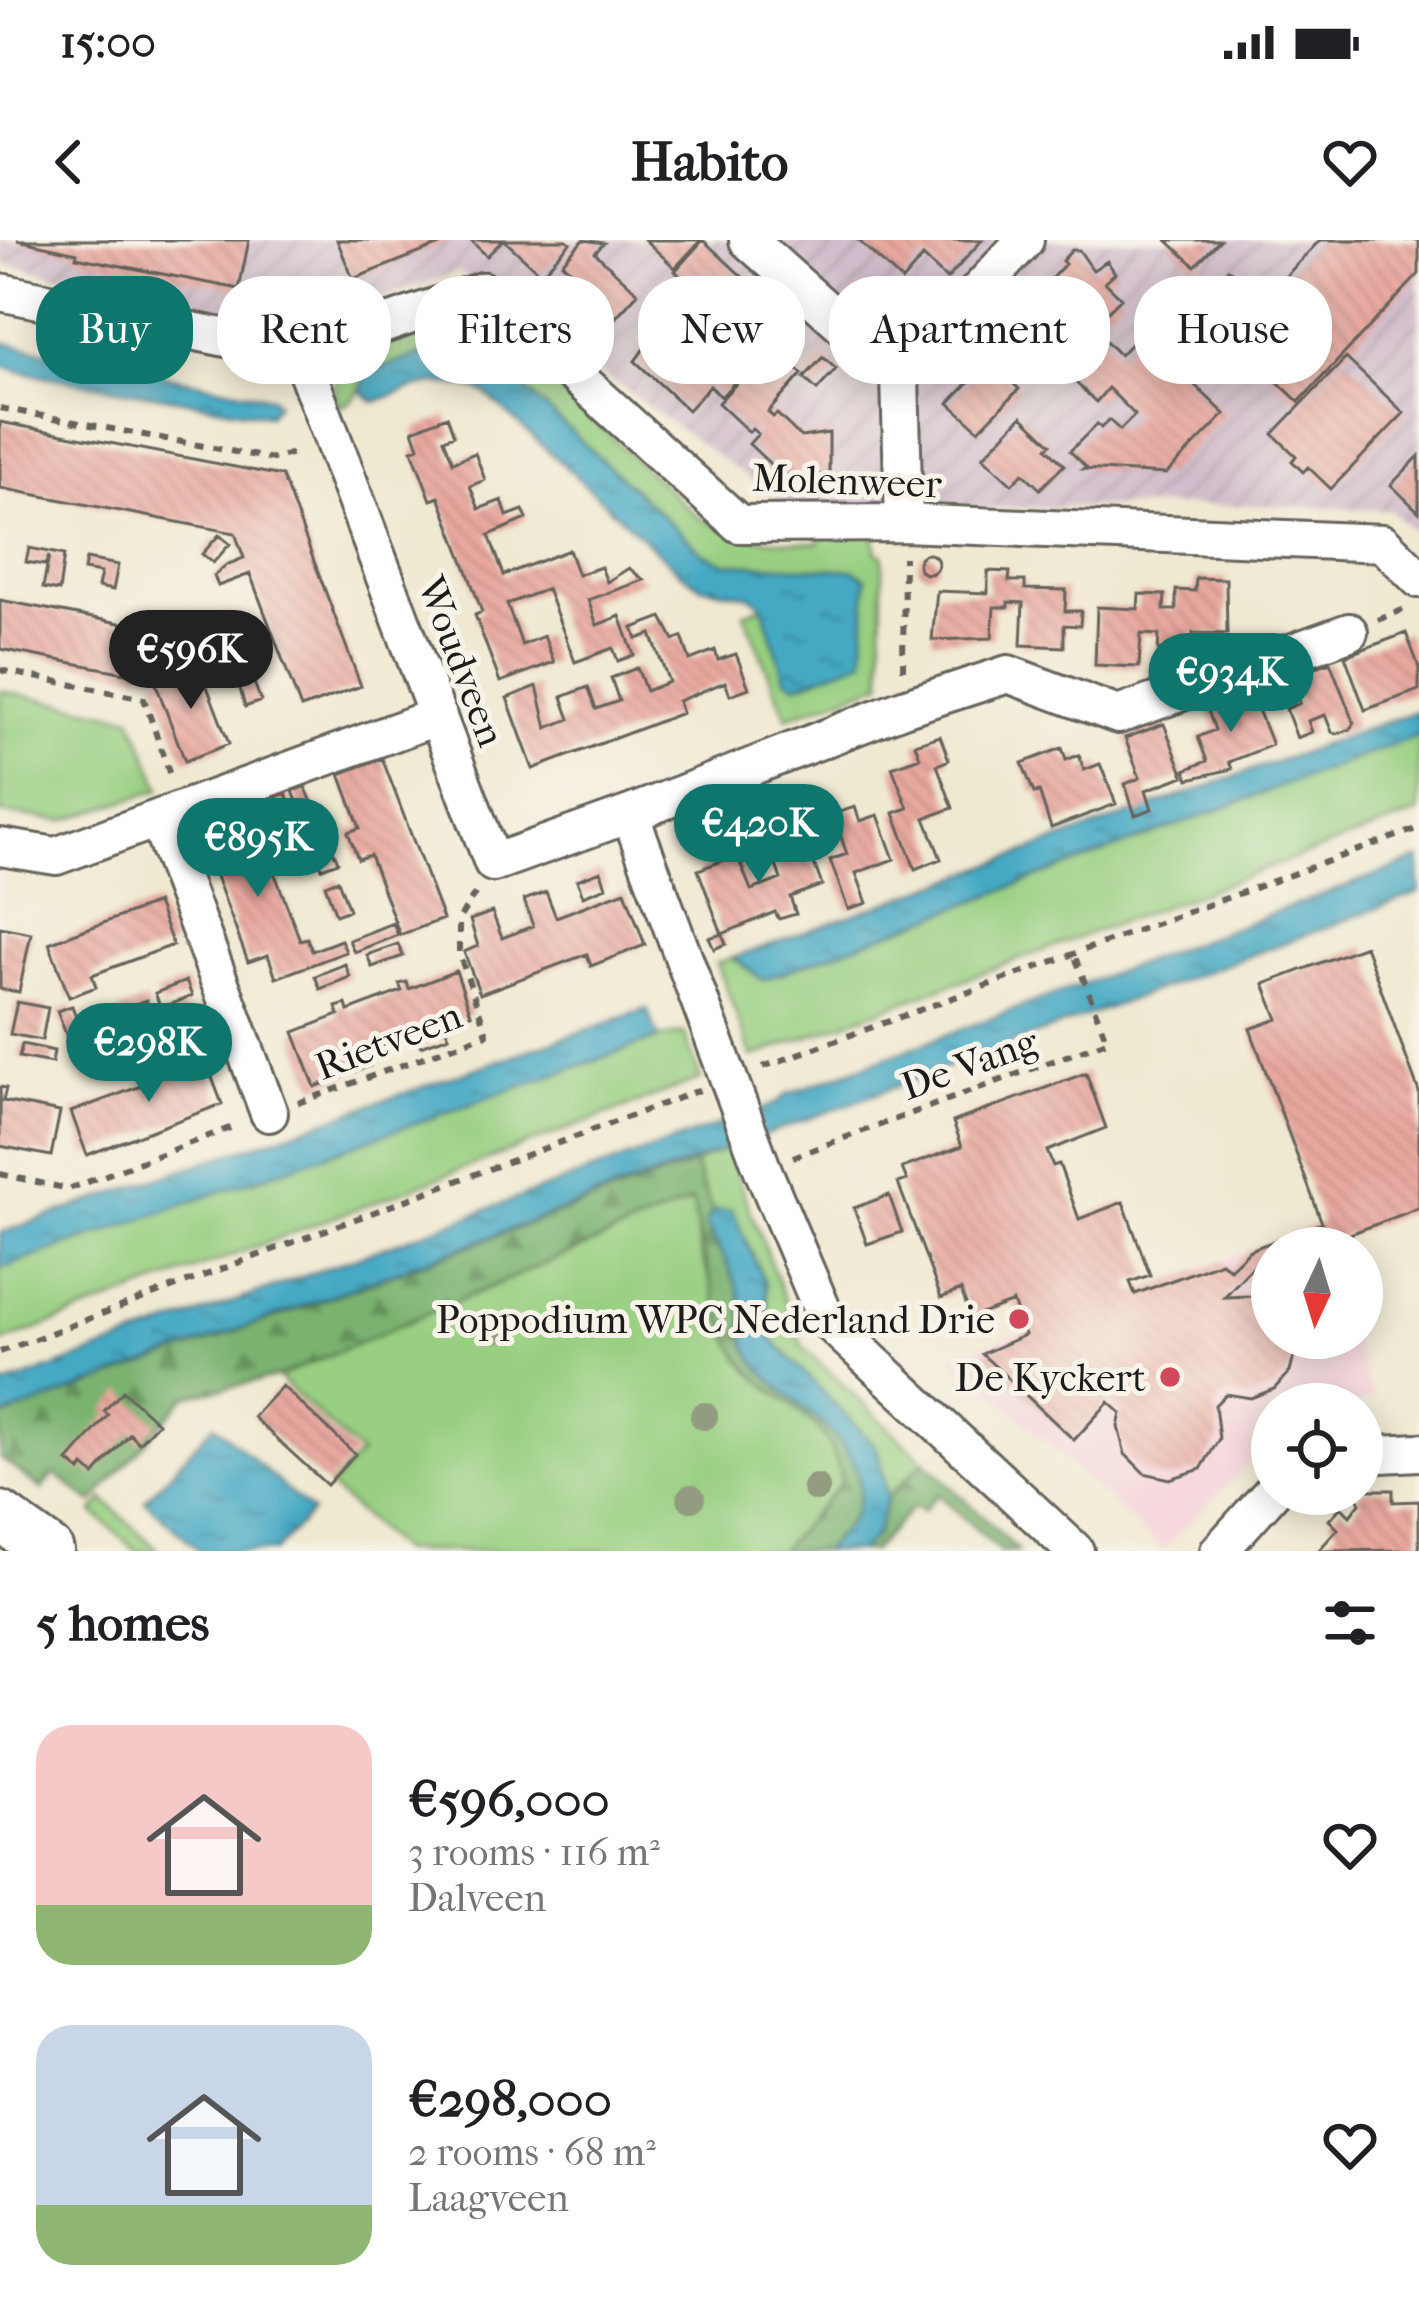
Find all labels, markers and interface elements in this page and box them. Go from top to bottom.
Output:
text: 15:00 [60,16,156,69]
icon: back [36,129,102,195]
icon: heart [1317,129,1383,195]
text: Habito [631,131,788,194]
chip: Buy [36,276,193,384]
chip: Rent [217,276,391,384]
chip: Filters [415,276,614,384]
chip: New [638,276,805,384]
chip: Apartment [829,276,1110,384]
chip: House [1134,276,1332,384]
street label: Molenweer [751,455,943,507]
street label: Woudveen [407,569,515,753]
pin: €596K [107,610,275,712]
text: €596K [136,626,246,672]
pin: €934K [1147,633,1315,735]
text: €934K [1175,649,1287,695]
pin: €420K [675,784,843,886]
pin: €895K [174,798,342,900]
text: €420K [701,800,817,846]
text: €895K [204,814,312,860]
street label: Rietveen [309,992,468,1090]
pin: €298K [65,1003,233,1105]
street label: De Vang [895,1018,1045,1110]
text: €298K [93,1019,205,1065]
north arrow [1251,1227,1383,1359]
map controls [1251,1227,1383,1515]
place label: Poppodium WPC Nederland Drie [436,1297,995,1343]
marker: Poppodium WPC Nederland Drie [1006,1306,1032,1332]
place label: De Kyckert [955,1355,1146,1401]
marker: De Kyckert [1157,1364,1183,1390]
button: locate [1251,1383,1383,1515]
icon: filters [1317,1590,1383,1656]
text: 5 homes [36,1593,209,1653]
text: €596,000 [408,1769,610,1829]
icon: home [132,1773,276,1917]
icon: heart [1317,1812,1383,1878]
text: 3 rooms · 116 m² [408,1829,660,1875]
text: Dalveen [408,1875,546,1921]
text: €298,000 [408,2069,612,2129]
icon: home [132,2073,276,2217]
icon: heart [1317,2112,1383,2178]
text: 2 rooms · 68 m² [408,2129,656,2175]
text: Laagveen [408,2175,569,2221]

